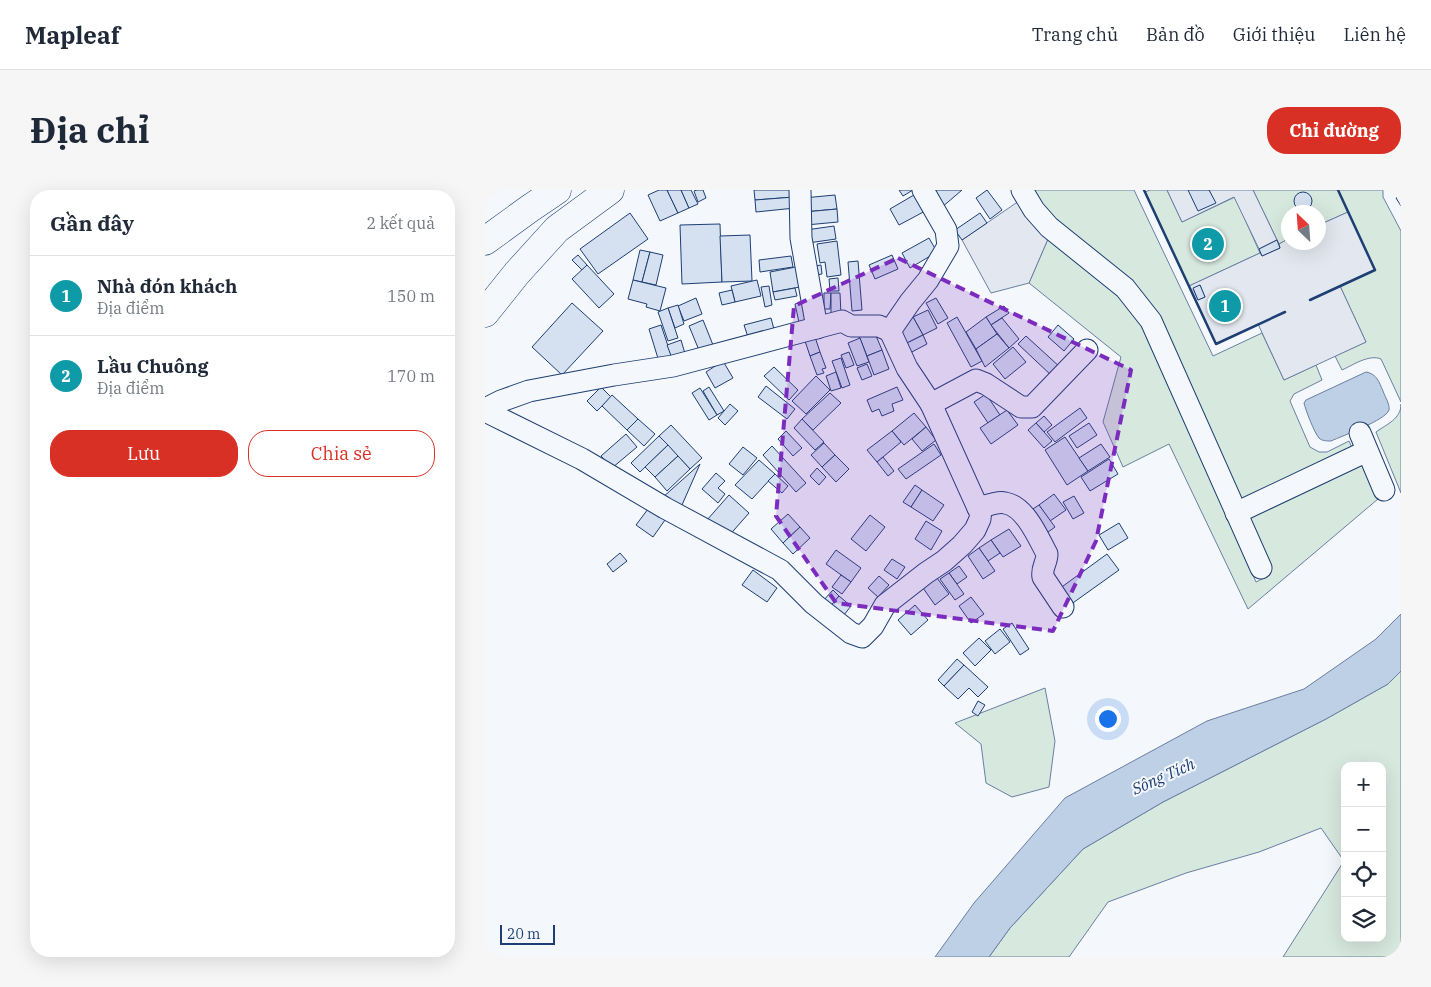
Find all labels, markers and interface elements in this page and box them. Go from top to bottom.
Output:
text: Mapleaf [25,19,120,51]
text: Trang chủ [1032,23,1118,46]
text: Bản đồ [1146,23,1205,46]
text: Giới thiệu [1233,23,1315,46]
text: Liên hệ [1343,23,1406,46]
text: Địa chỉ [30,107,150,153]
button: Chỉ đường [1267,107,1401,154]
north arrow [1281,205,1326,250]
text: Gần đây [50,209,134,237]
text: 2 kết quả [366,213,435,233]
pin: 2 [1192,225,1224,263]
text: Nhà đón khách [97,274,237,298]
text: 1 [61,286,71,306]
text: 150 m [387,286,435,306]
pin: 1 [1209,287,1241,325]
text: Địa điểm [97,298,164,318]
text: Lầu Chuông [97,354,208,378]
text: 2 [61,366,71,386]
text: 170 m [387,366,435,386]
text: Địa điểm [97,378,164,398]
button: Lưu [50,430,238,477]
button: Chia sẻ [248,430,435,477]
your location [1095,706,1121,732]
water label: Sông Tích [1128,753,1198,799]
map controls [1341,762,1386,942]
button: + [1341,762,1386,807]
button: − [1341,807,1386,852]
button: locate [1341,852,1386,897]
button: layers [1341,897,1386,942]
scale bar [500,922,555,945]
text: 20 m [507,925,540,943]

